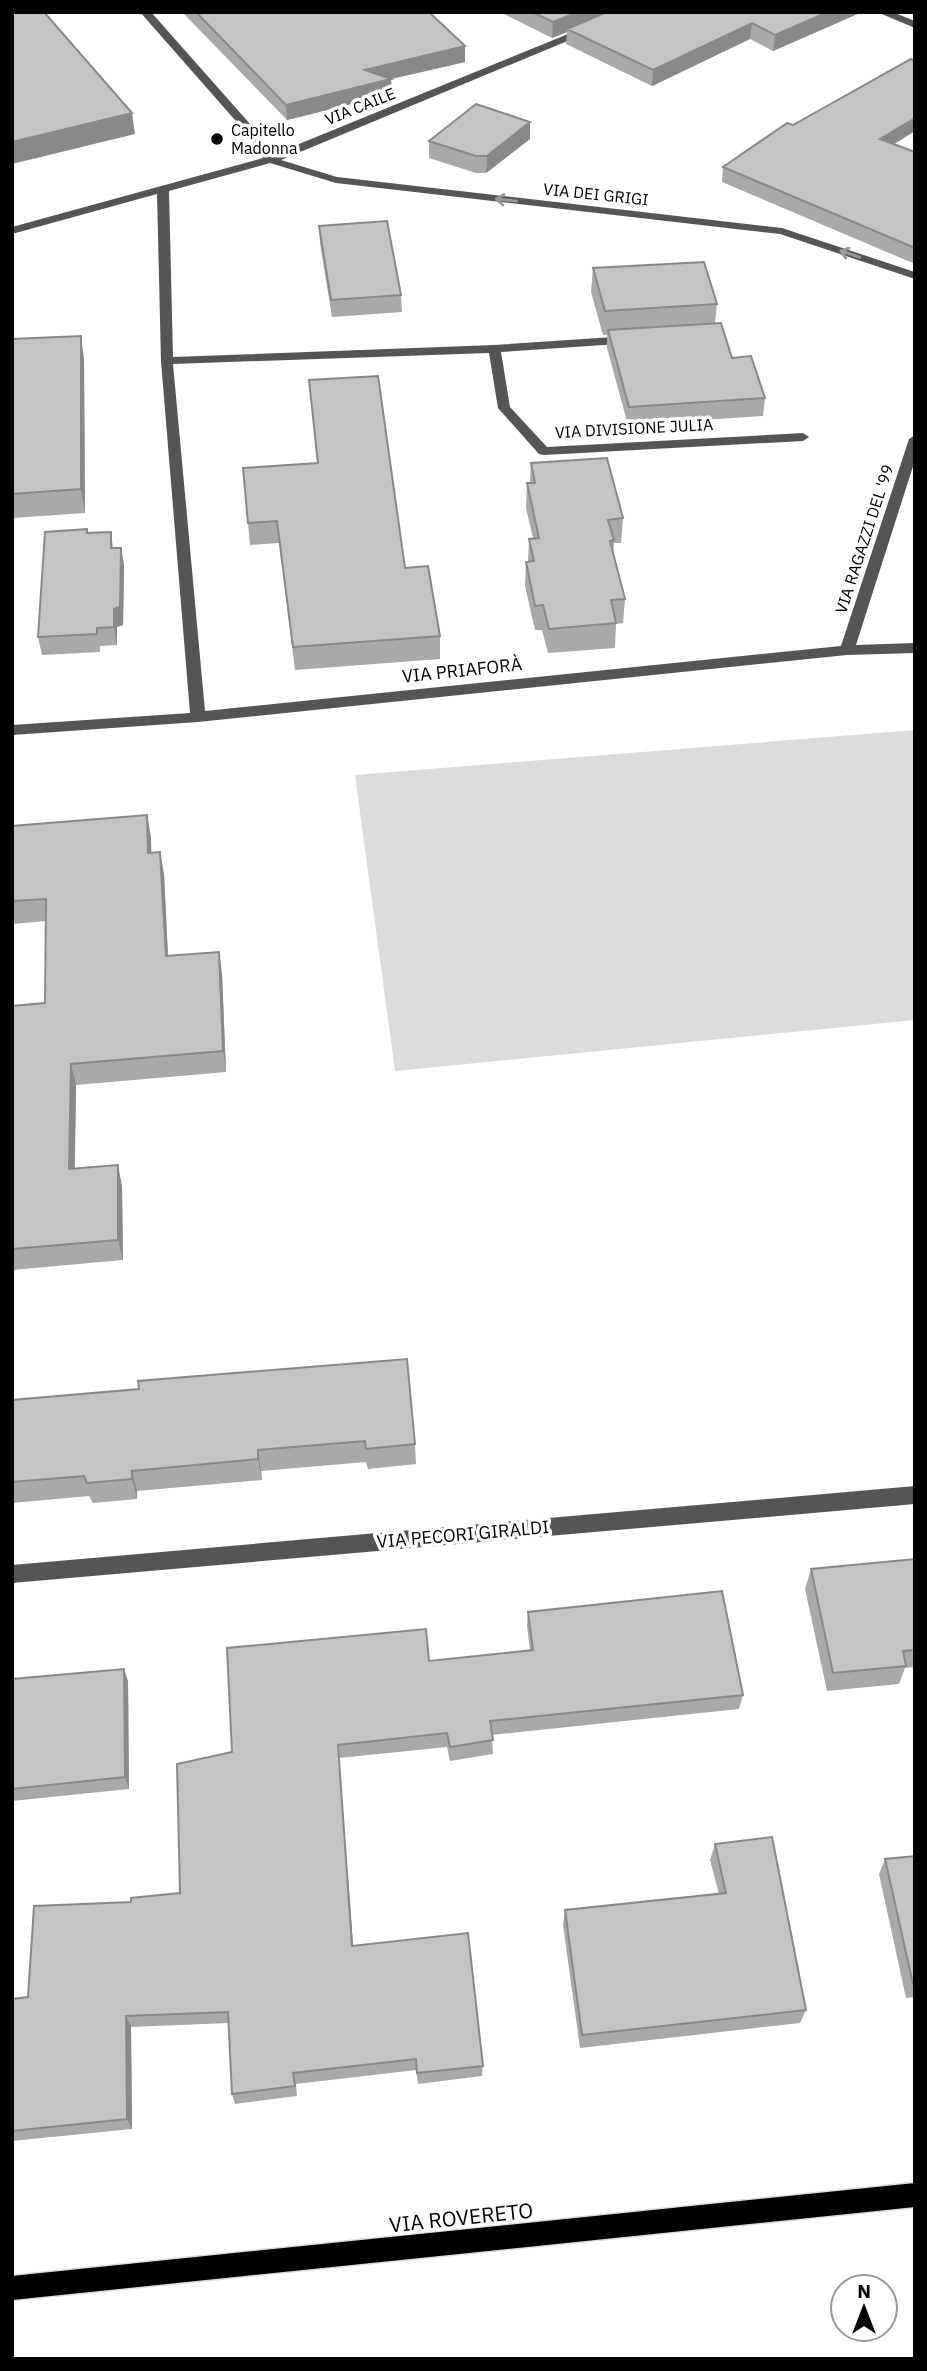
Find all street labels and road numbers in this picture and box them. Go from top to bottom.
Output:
street label: VIA CAILE [322,83,398,129]
street label: VIA DEI GRIGI [542,179,650,209]
street label: VIA DIVISIONE JULIA [554,414,714,442]
street label: VIA RAGAZZI DEL '99 [830,462,898,616]
street label: VIA PRIAFORÀ [401,652,524,688]
street label: VIA PECORI GIRALDI [376,1515,550,1553]
street label: VIA ROVERETO [388,2196,534,2238]

